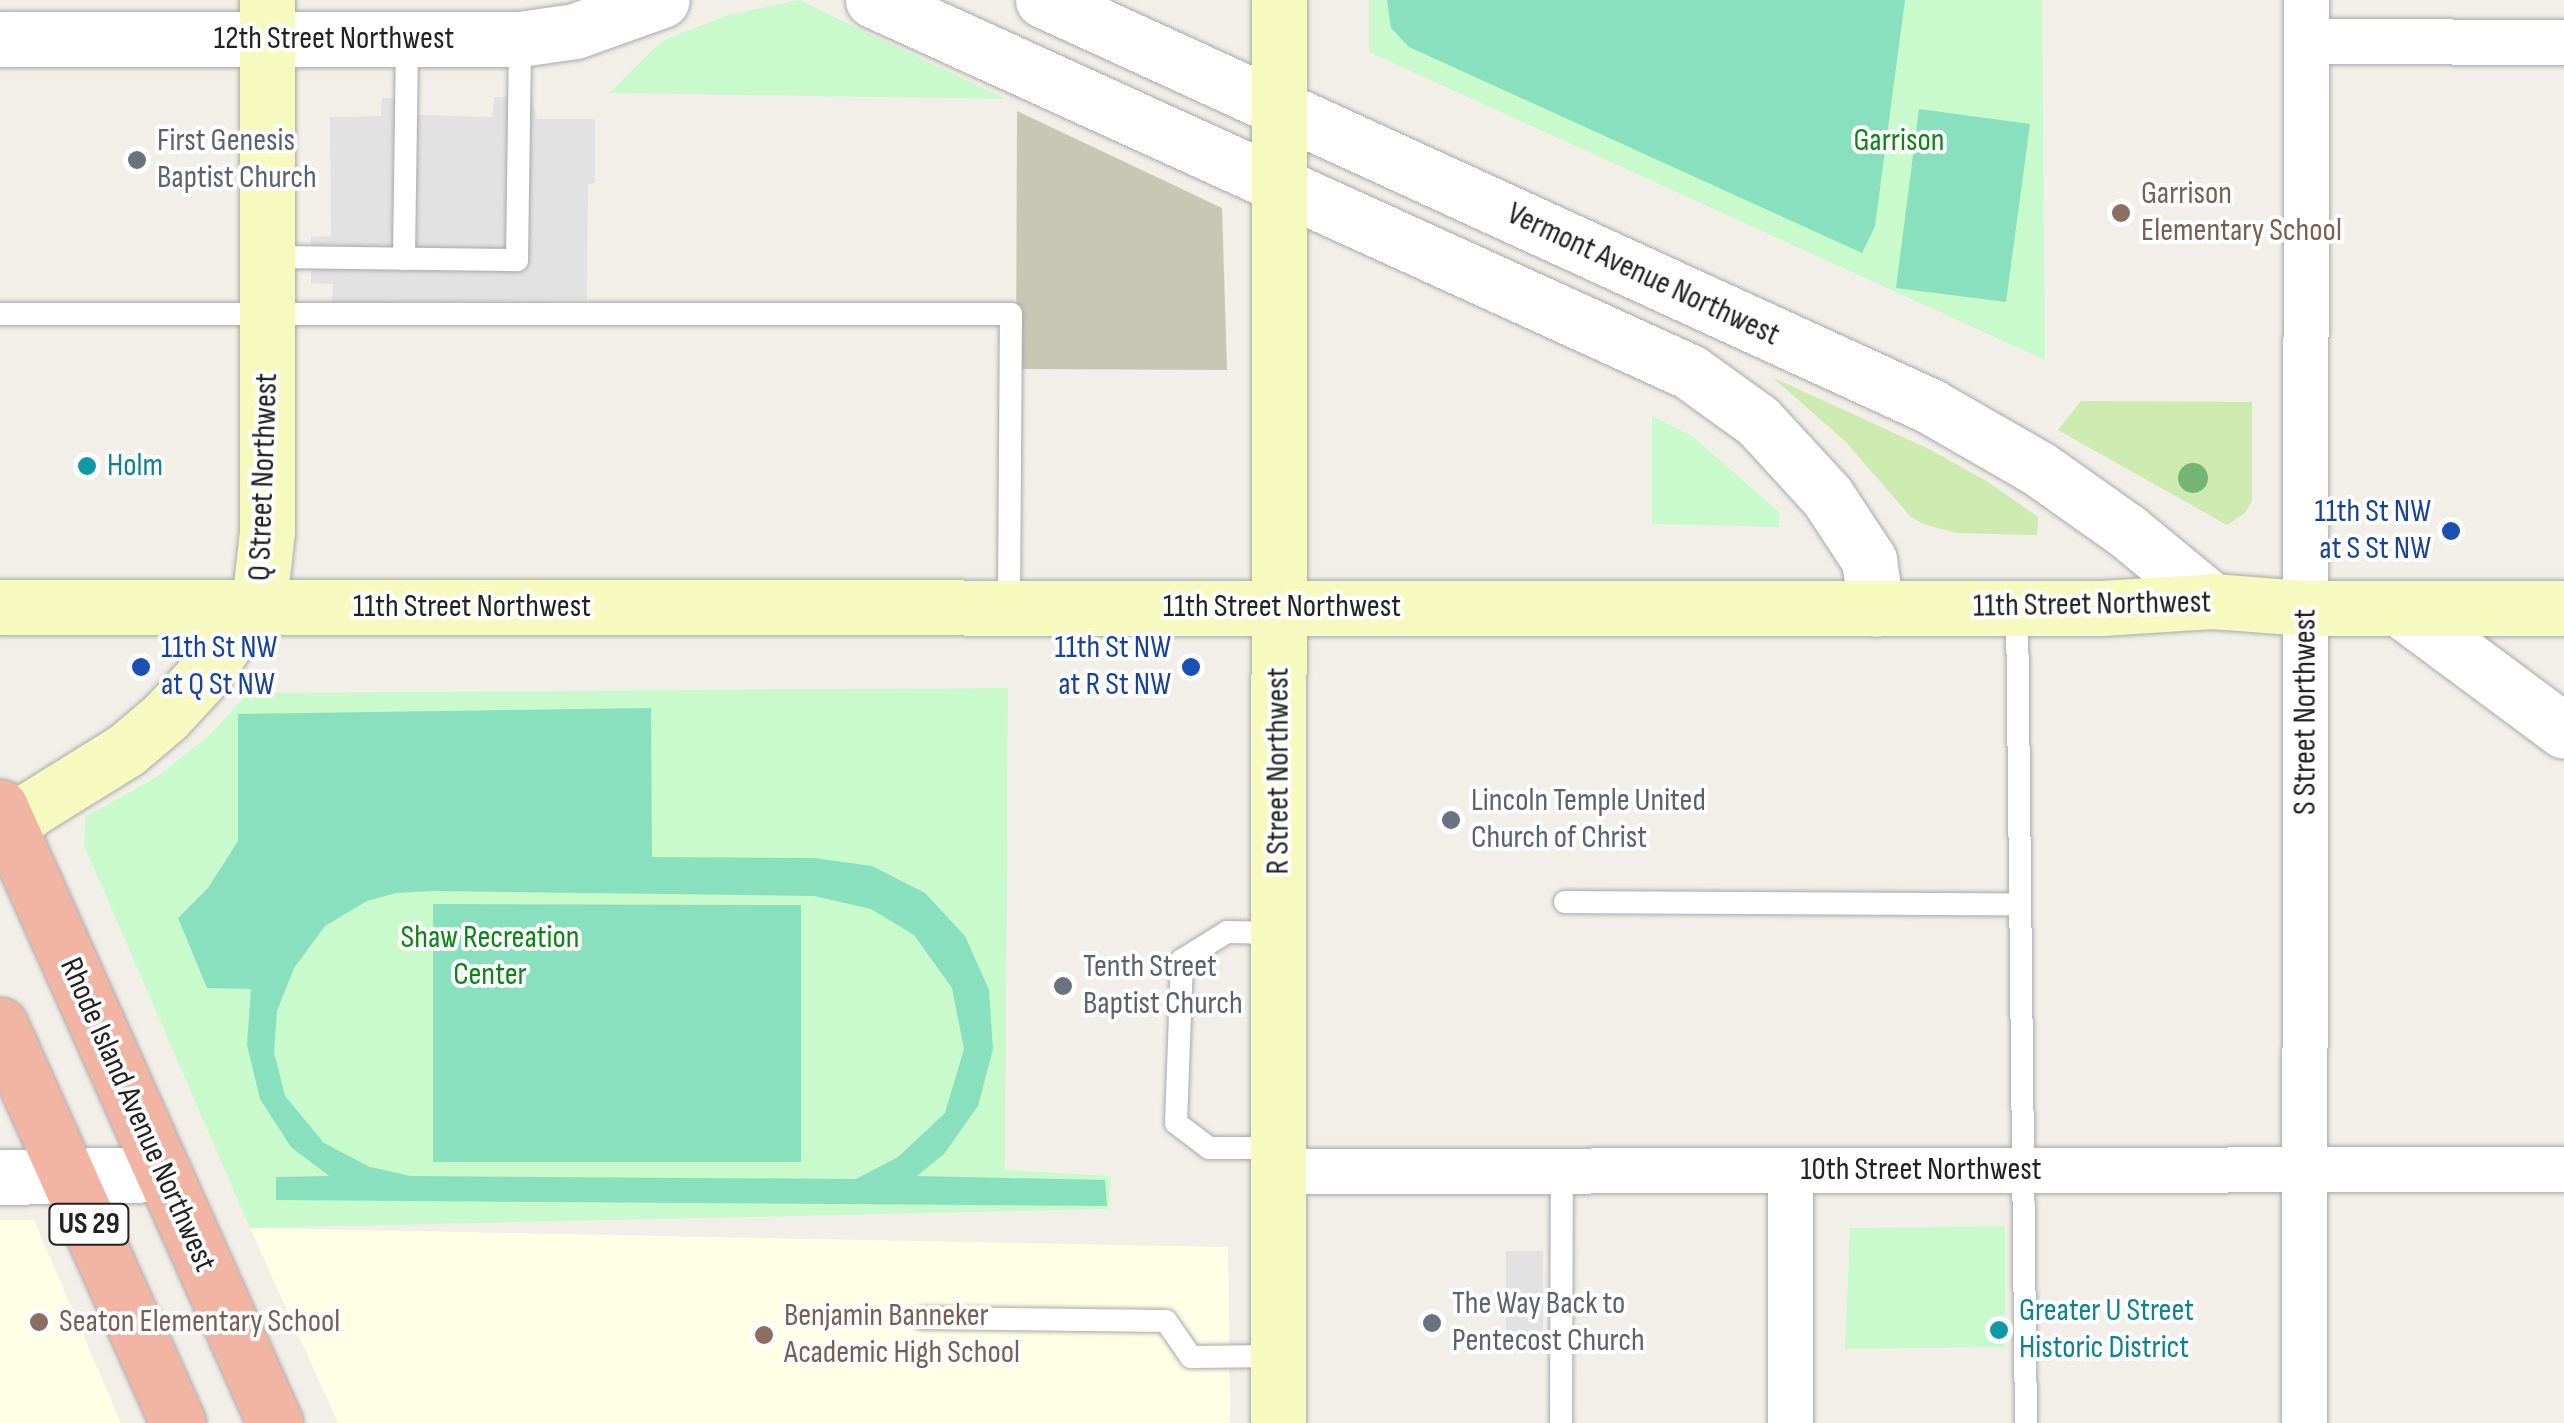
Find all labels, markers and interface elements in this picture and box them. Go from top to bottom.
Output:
street label: 12th Street Northwest [214,20,454,58]
park label: Garrison [1854,122,1944,160]
place label: First Genesis Baptist Church [157,123,317,198]
marker: First Genesis Baptist Church [126,149,148,171]
place label: Garrison Elementary School [2141,176,2342,251]
street label: Vermont Avenue Northwest [1501,195,1785,355]
marker: Garrison Elementary School [2110,202,2132,224]
street label: Q Street Northwest [241,372,287,582]
place label: Holm [107,447,163,485]
marker: Holm [76,455,98,477]
place label: 11th St NW at S St NW [2315,494,2431,569]
marker: 11th St NW at S St NW [2440,520,2462,542]
street label: 11th Street Northwest [1973,584,2211,626]
street label: 11th Street Northwest [353,588,591,626]
street label: 11th Street Northwest [1163,588,1401,626]
street label: S Street Northwest [2287,609,2325,815]
place label: 11th St NW at Q St NW [161,630,277,705]
place label: 11th St NW at R St NW [1055,630,1171,705]
marker: 11th St NW at Q St NW [130,656,152,678]
marker: 11th St NW at R St NW [1180,656,1202,678]
street label: R Street Northwest [1260,667,1298,875]
place label: Lincoln Temple United Church of Christ [1471,783,1706,858]
marker: Lincoln Temple United Church of Christ [1440,809,1462,831]
park label: Shaw Recreation Center [401,920,579,995]
place label: Tenth Street Baptist Church [1083,949,1243,1024]
street label: Rhode Island Avenue Northwest [50,952,224,1278]
marker: Tenth Street Baptist Church [1052,975,1074,997]
street label: 10th Street Northwest [1800,1151,2042,1189]
road number: US 29 [46,1199,132,1249]
place label: The Way Back to Pentecost Church [1452,1286,1645,1361]
place label: Greater U Street Historic District [2019,1293,2194,1368]
place label: Benjamin Banneker Academic High School [784,1298,1020,1373]
place label: Seaton Elementary School [59,1303,340,1341]
marker: Seaton Elementary School [28,1311,50,1333]
marker: The Way Back to Pentecost Church [1421,1312,1443,1334]
marker: Greater U Street Historic District [1988,1319,2010,1341]
marker: Benjamin Banneker Academic High School [753,1324,775,1346]

